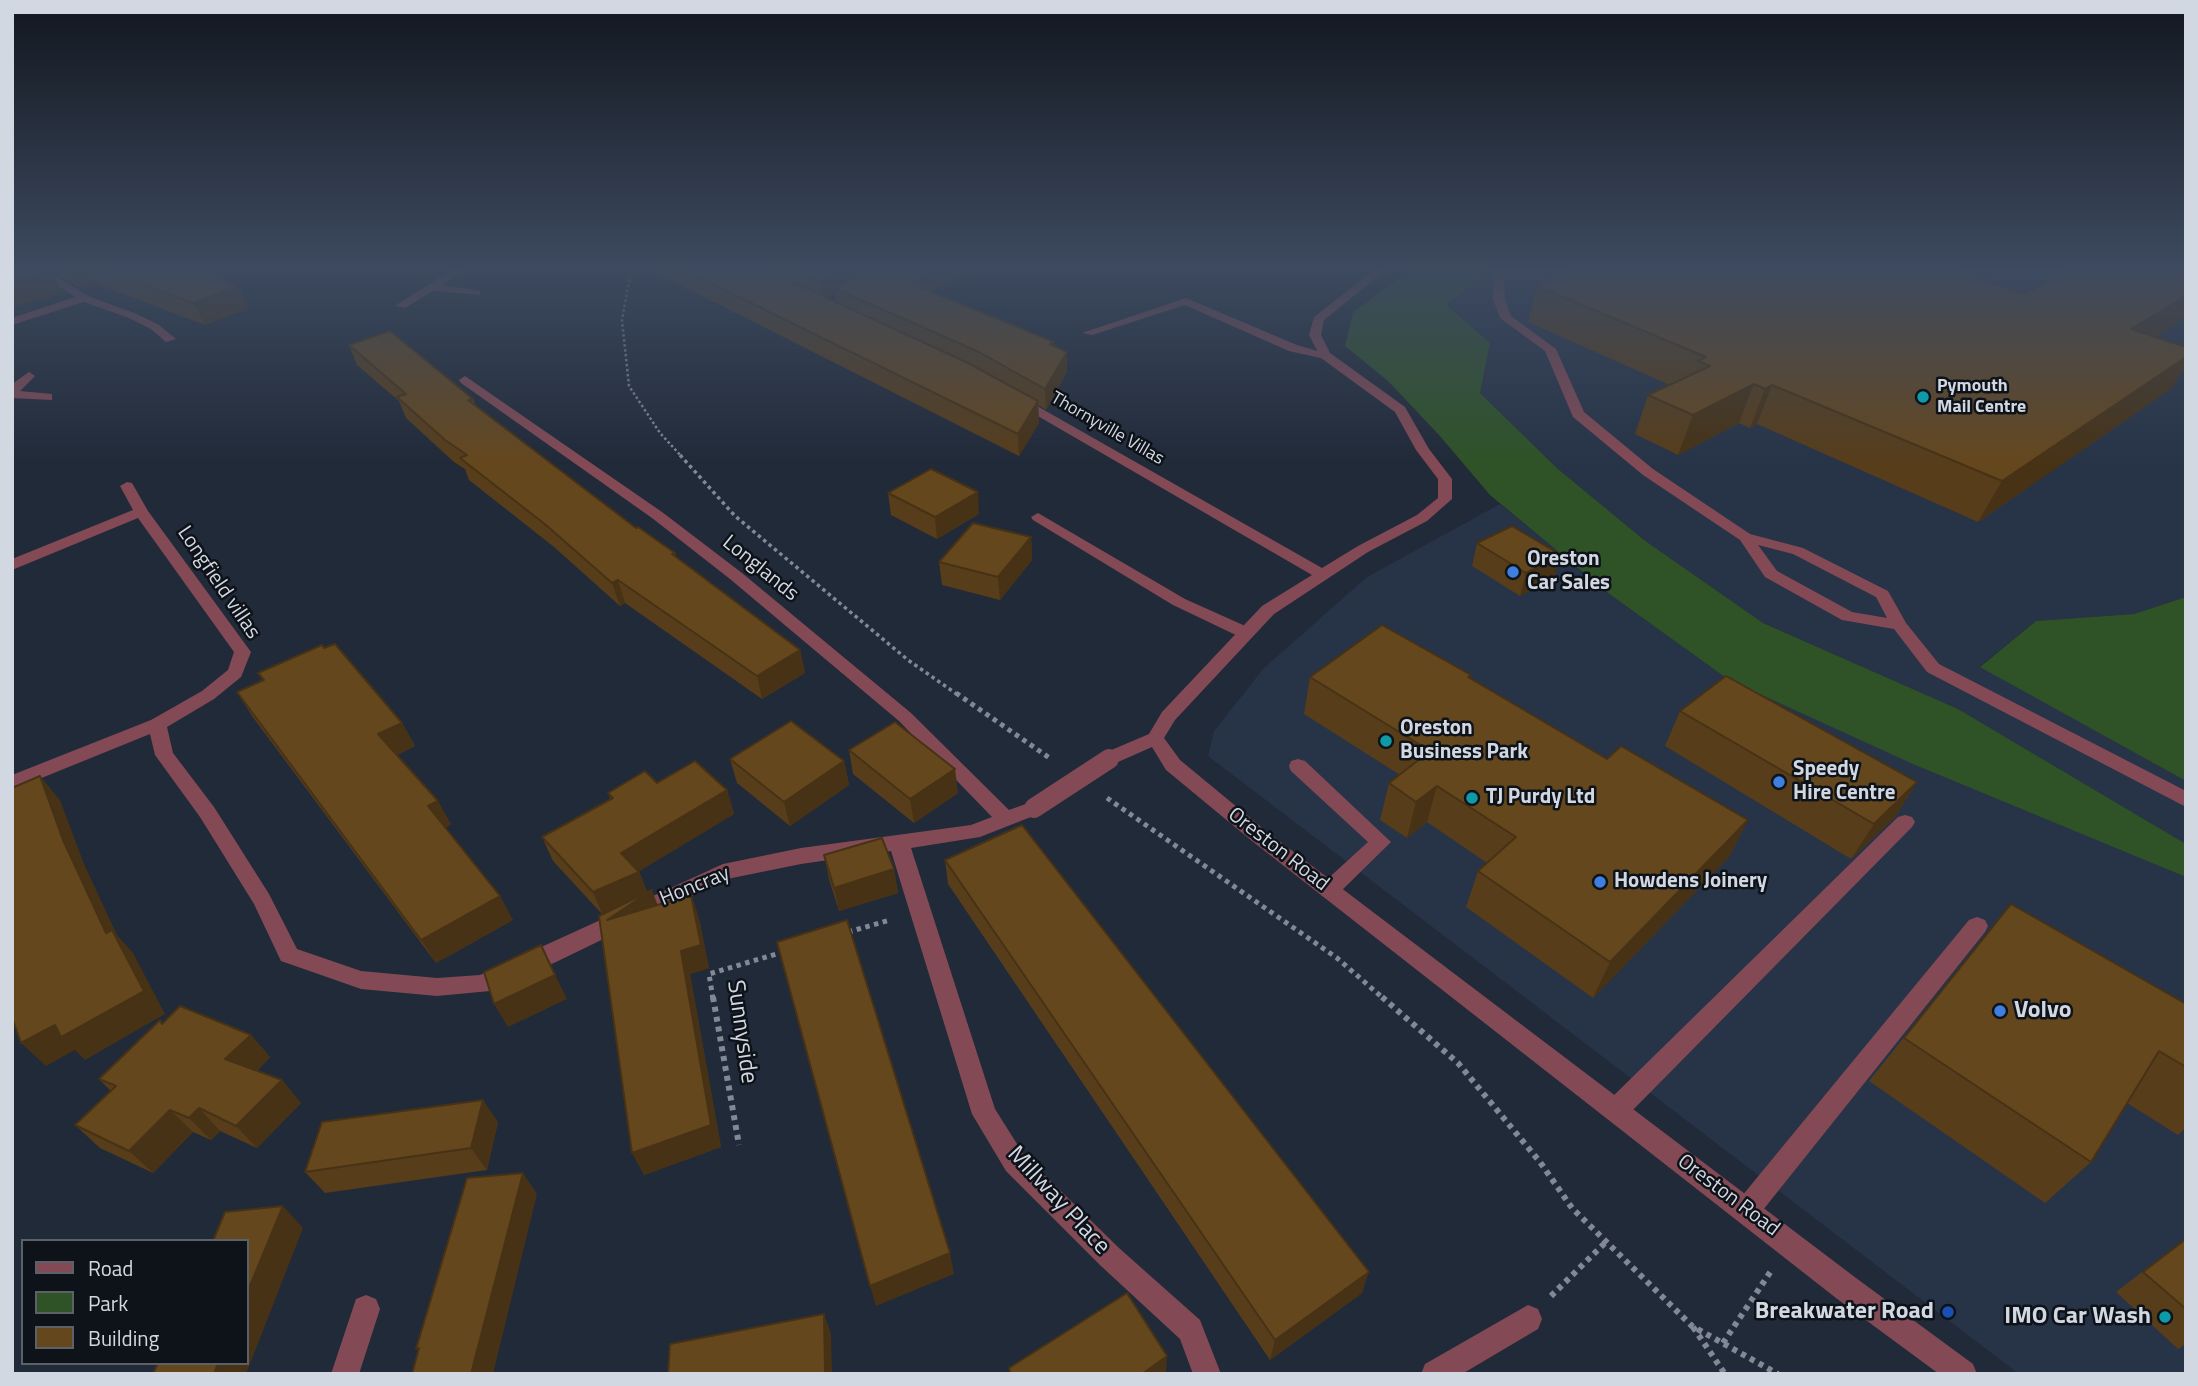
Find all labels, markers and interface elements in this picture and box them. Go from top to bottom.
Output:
place label: Pymouth Mail Centre [1937,376,2026,418]
street label: Thornyville Villas [1047,388,1167,470]
marker: Pymouth Mail Centre [1915,389,1931,405]
street label: Longfield villas [171,522,265,644]
street label: Longlands [717,531,803,607]
place label: Oreston Car Sales [1527,547,1610,597]
marker: Oreston Car Sales [1505,564,1521,580]
place label: Oreston Business Park [1400,716,1528,766]
marker: Oreston Business Park [1378,733,1394,749]
place label: Speedy Hire Centre [1793,757,1896,807]
marker: Speedy Hire Centre [1771,774,1787,790]
place label: TJ Purdy Ltd [1486,785,1595,811]
marker: TJ Purdy Ltd [1464,790,1480,806]
street label: Oreston Road [1223,803,1333,897]
street label: Honcray [656,862,734,912]
place label: Howdens Joinery [1614,869,1767,895]
marker: Howdens Joinery [1592,874,1608,890]
street label: Sunnyside [720,978,762,1086]
place label: Volvo [2014,997,2072,1025]
marker: Volvo [1992,1003,2008,1019]
street label: Millway Place [1001,1141,1115,1261]
street label: Oreston Road [1672,1149,1784,1243]
legend [21,1239,248,1365]
text: Road [88,1252,133,1284]
text: Park [88,1287,128,1319]
place label: Breakwater Road [1755,1298,1934,1326]
place label: IMO Car Wash [2004,1303,2151,1331]
marker: Breakwater Road [1940,1304,1956,1320]
marker: IMO Car Wash [2157,1309,2173,1325]
text: Building [88,1322,159,1354]

